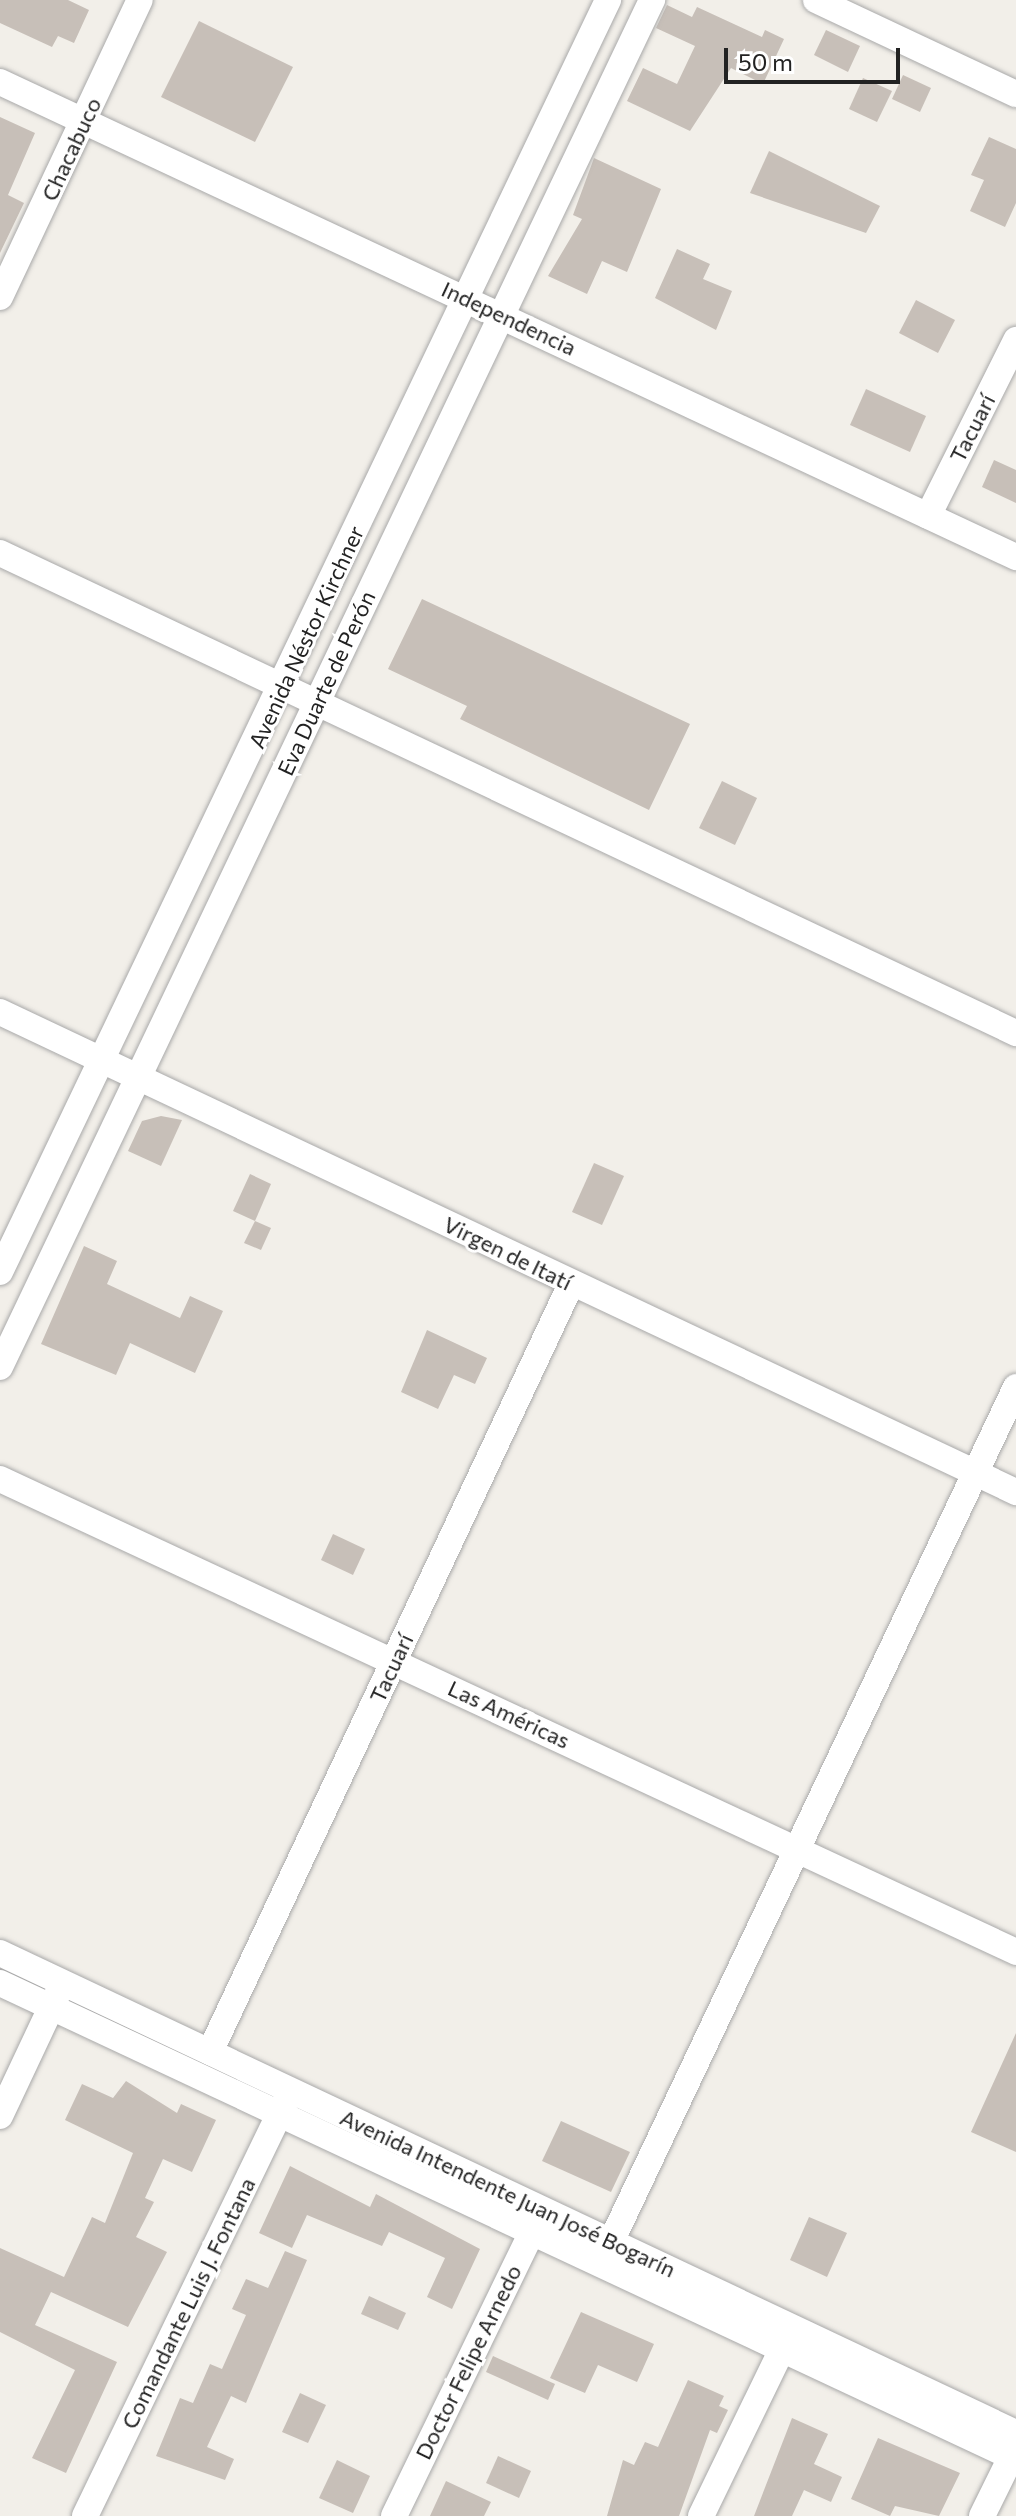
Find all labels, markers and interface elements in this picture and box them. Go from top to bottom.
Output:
scale bar [728,32,904,82]
text: 50 m [738,47,793,76]
street label: Chacabuco [36,93,106,205]
street label: Independencia [438,275,580,361]
street label: Tacuarí [944,390,1000,466]
street label: Avenida Néstor Kirchner [243,522,369,752]
street label: Eva Duarte de Perón [272,586,380,780]
street label: Virgen de Itatí [440,1211,576,1295]
street label: Tacuarí [364,1629,418,1707]
street label: Las Américas [444,1674,574,1754]
street label: Avenida Intendente Juan José Bogarín [336,2104,680,2282]
street label: Comandante Luis J. Fontana [116,2173,260,2433]
street label: Doctor Felipe Arnedo [409,2260,527,2464]

